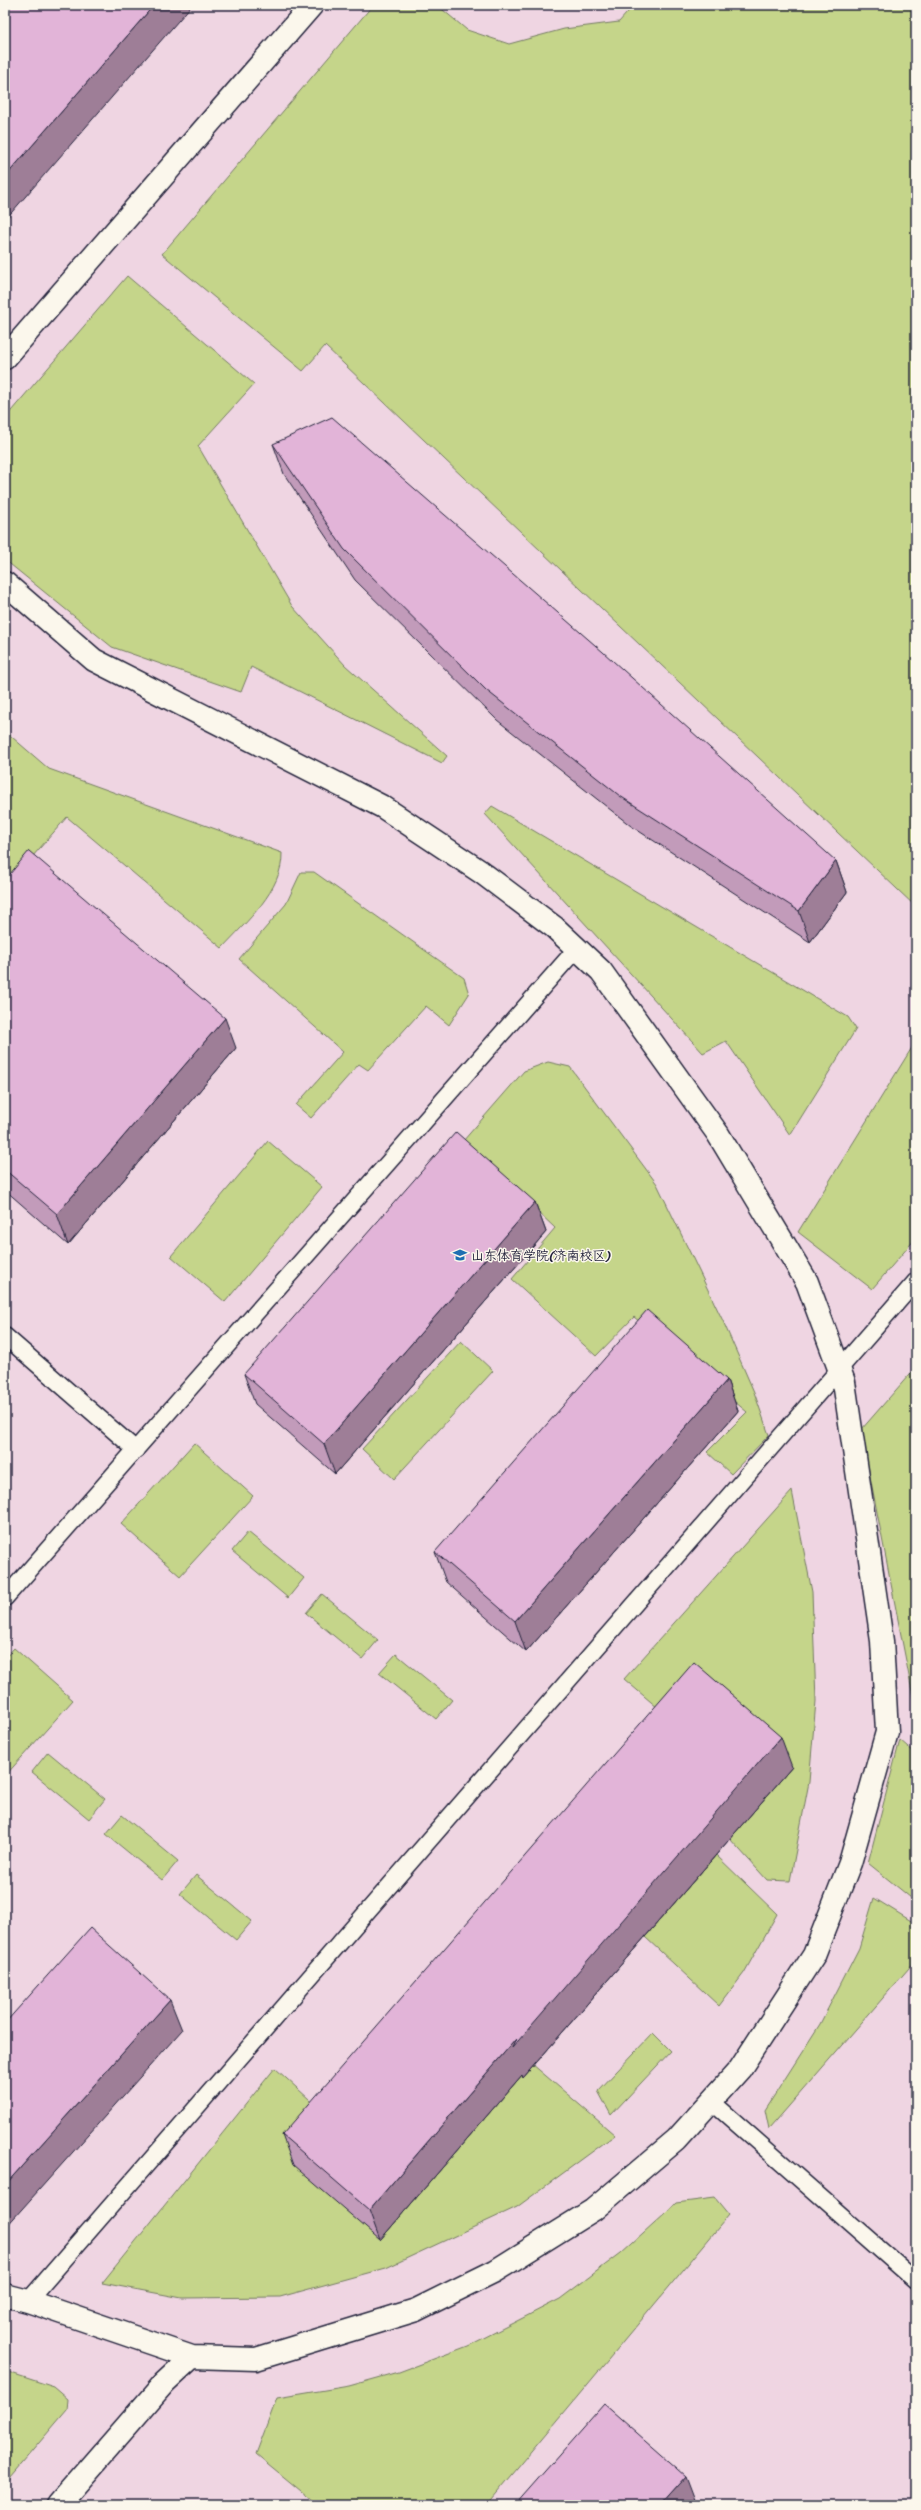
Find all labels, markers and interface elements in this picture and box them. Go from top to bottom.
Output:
place label: 山东体育学院(济南校区) [471,1244,612,1267]
school or university icon: 山东体育学院(济南校区) [452,1247,468,1263]

